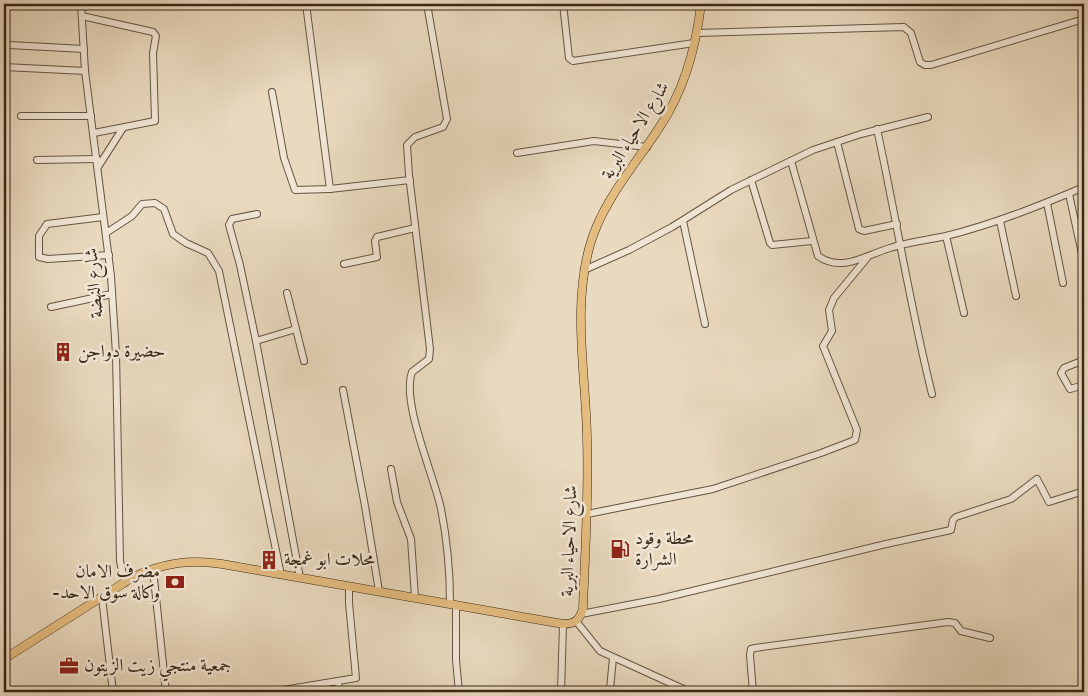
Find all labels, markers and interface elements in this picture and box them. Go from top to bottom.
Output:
street label: شارع الاحياء البرية [597,78,677,185]
street label: شارع النهضة [80,247,112,319]
building icon: حضيرة دواجن [52,341,74,363]
place label: حضيرة دواجن [78,341,165,364]
street label: شارع الاحياء البرية [557,485,585,597]
place label: محطة وقود الشرارة [635,528,693,572]
fuel station icon: محطة وقود الشرارة [609,538,631,560]
building icon: محلات ابو غمجة [258,549,280,571]
place label: محلات ابو غمجة [284,549,375,572]
place label: مضرف الامان -وكالة سوق الاحد [52,561,160,605]
bank icon: مضرف الامان -وكالة سوق الاحد [164,571,186,593]
office icon: جمعية منتجي زيت الزيتون [58,655,80,677]
place label: جمعية منتجي زيت الزيتون [84,655,231,682]

